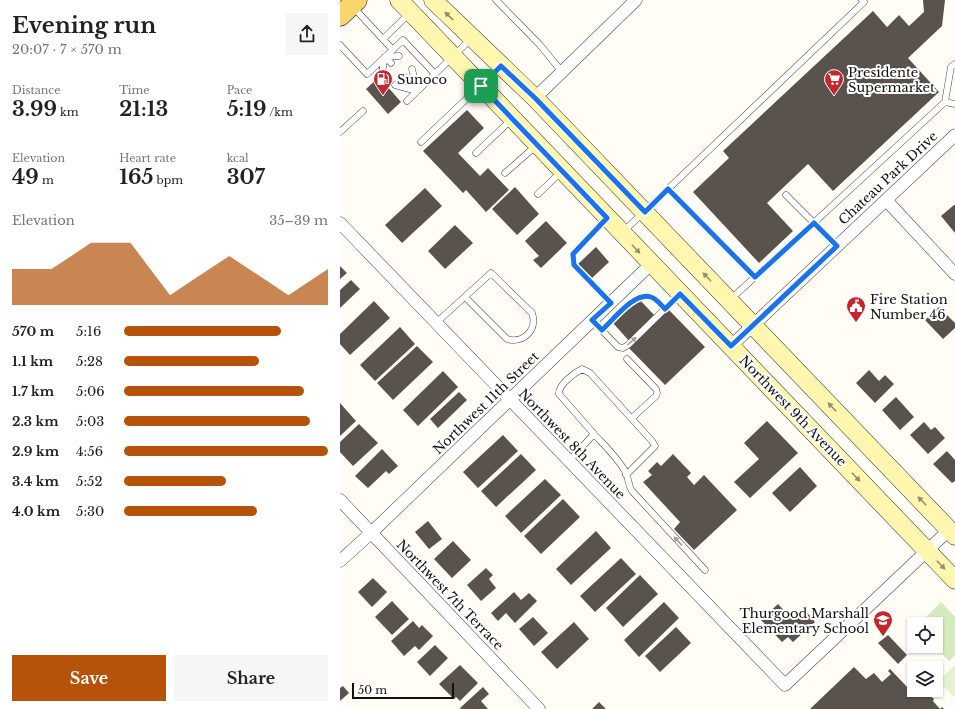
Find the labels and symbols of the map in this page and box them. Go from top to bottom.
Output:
one-way arrow [444,11,454,21]
place label: Presidente Supermarket [848,64,935,96]
fuel station icon: Sunoco [372,68,394,96]
supermarket icon: Presidente Supermarket [823,68,845,96]
pin [464,69,498,103]
place label: Sunoco [397,71,447,88]
street label: Chateau Park Drive [835,128,941,228]
one-way arrow [631,244,641,254]
one-way arrow [702,272,712,282]
place label: Fire Station Number 46 [870,291,948,323]
public building icon: Fire Station Number 46 [845,295,867,323]
one-way arrow [627,337,636,346]
street label: Northwest 11th Street [429,348,543,458]
street label: Northwest 9th Avenue [736,352,850,470]
street label: Northwest 8th Avenue [515,385,629,503]
one-way arrow [827,402,837,412]
one-way arrow [851,472,861,482]
one-way arrow [917,496,927,506]
street label: Northwest 7th Terrace [393,536,507,654]
one-way arrow [674,536,683,546]
one-way arrow [936,560,946,570]
place label: Thurgood Marshall Elementary School [739,605,869,637]
school or university icon: Thurgood Marshall Elementary School [872,609,894,637]
scale bar [352,681,454,700]

